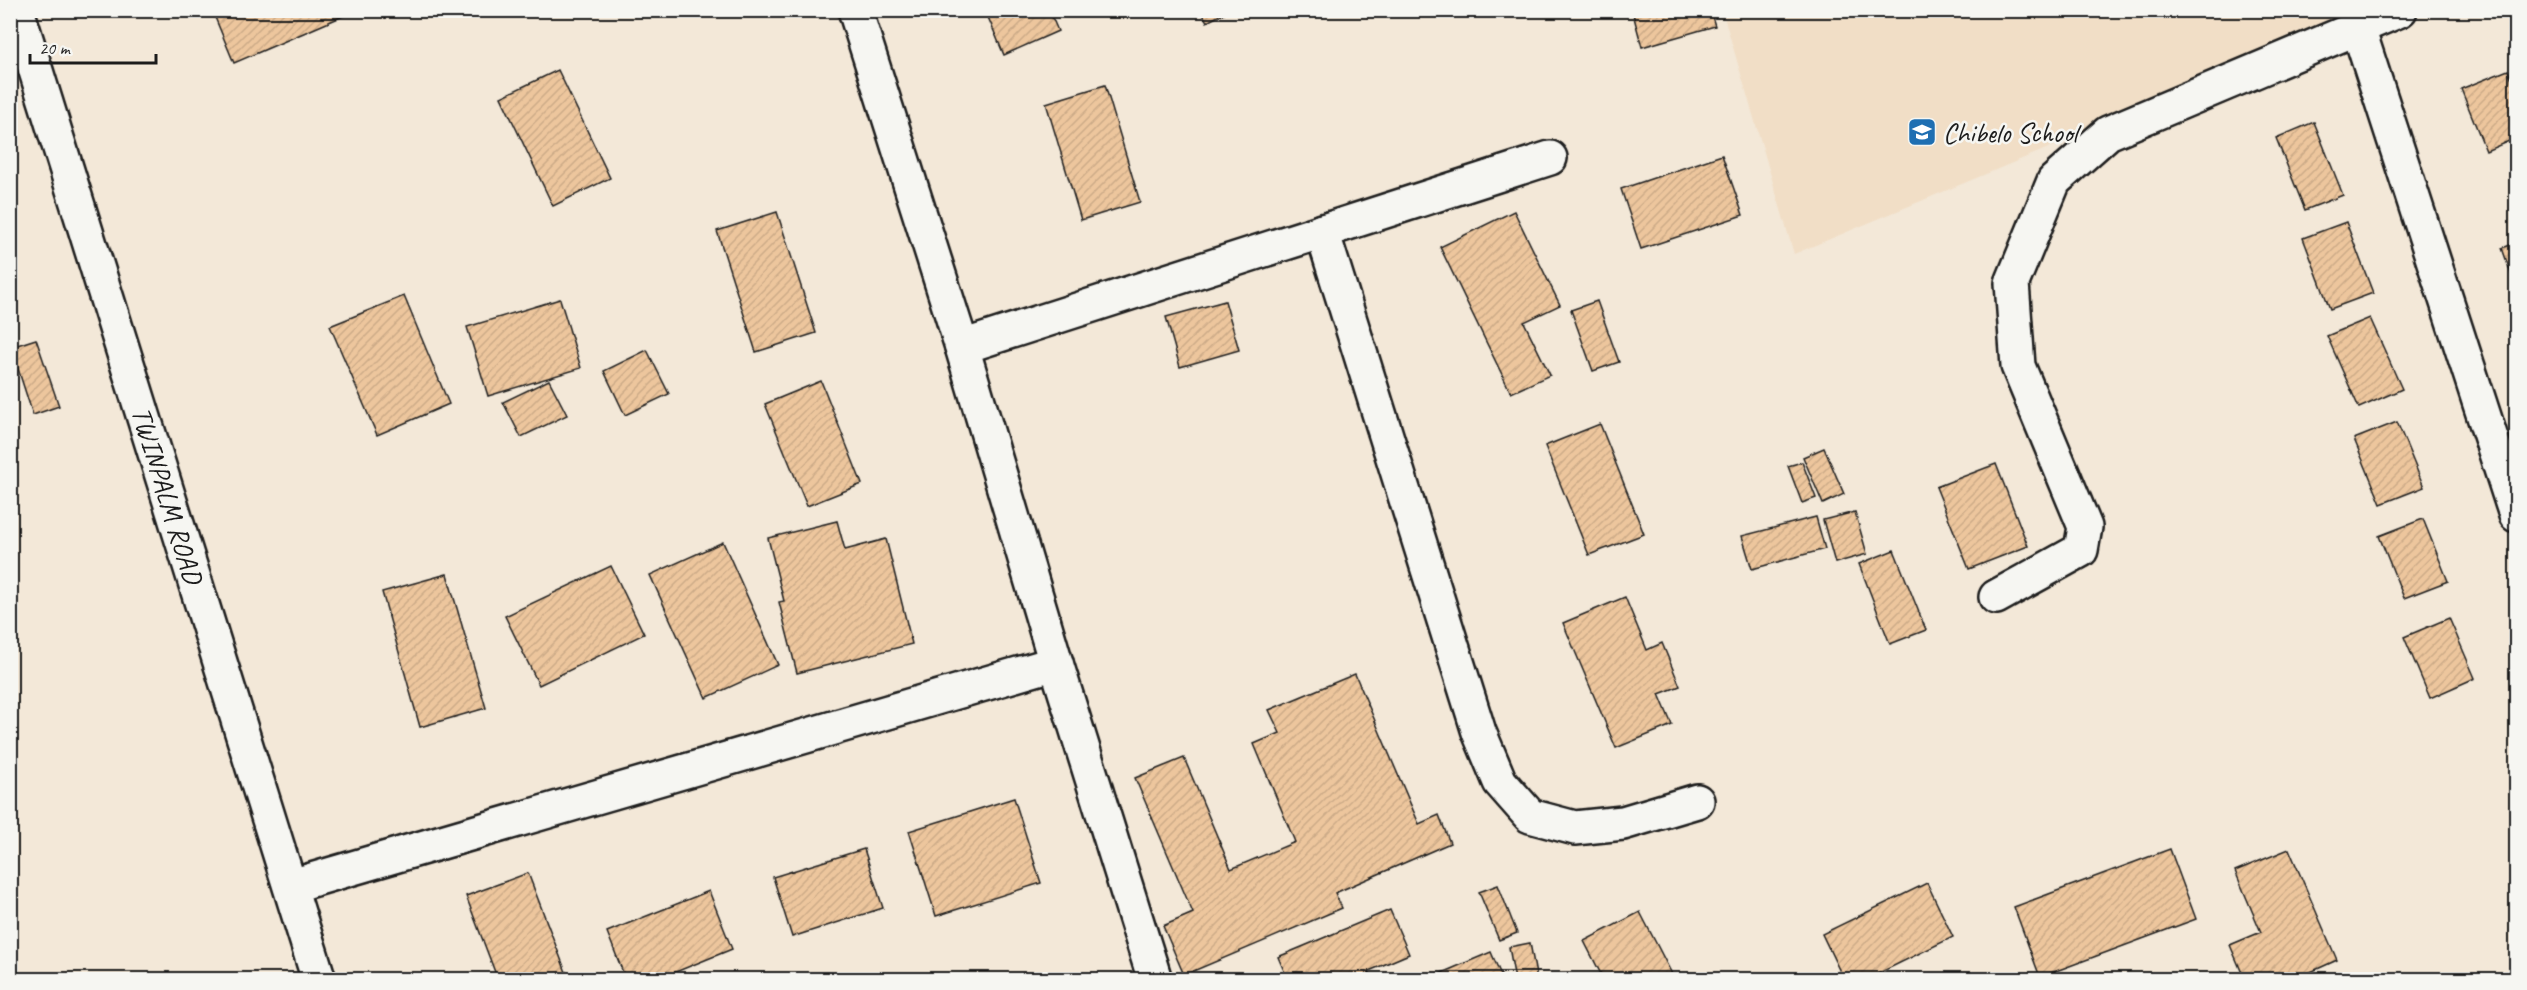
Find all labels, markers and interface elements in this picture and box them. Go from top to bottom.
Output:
scale bar [30,27,156,65]
text: 20 m [39,37,72,59]
place label: Chibelo School [1943,115,2083,150]
school or university icon: Chibelo School [1906,116,1938,148]
street label: TWINPALM ROAD [124,403,212,589]

